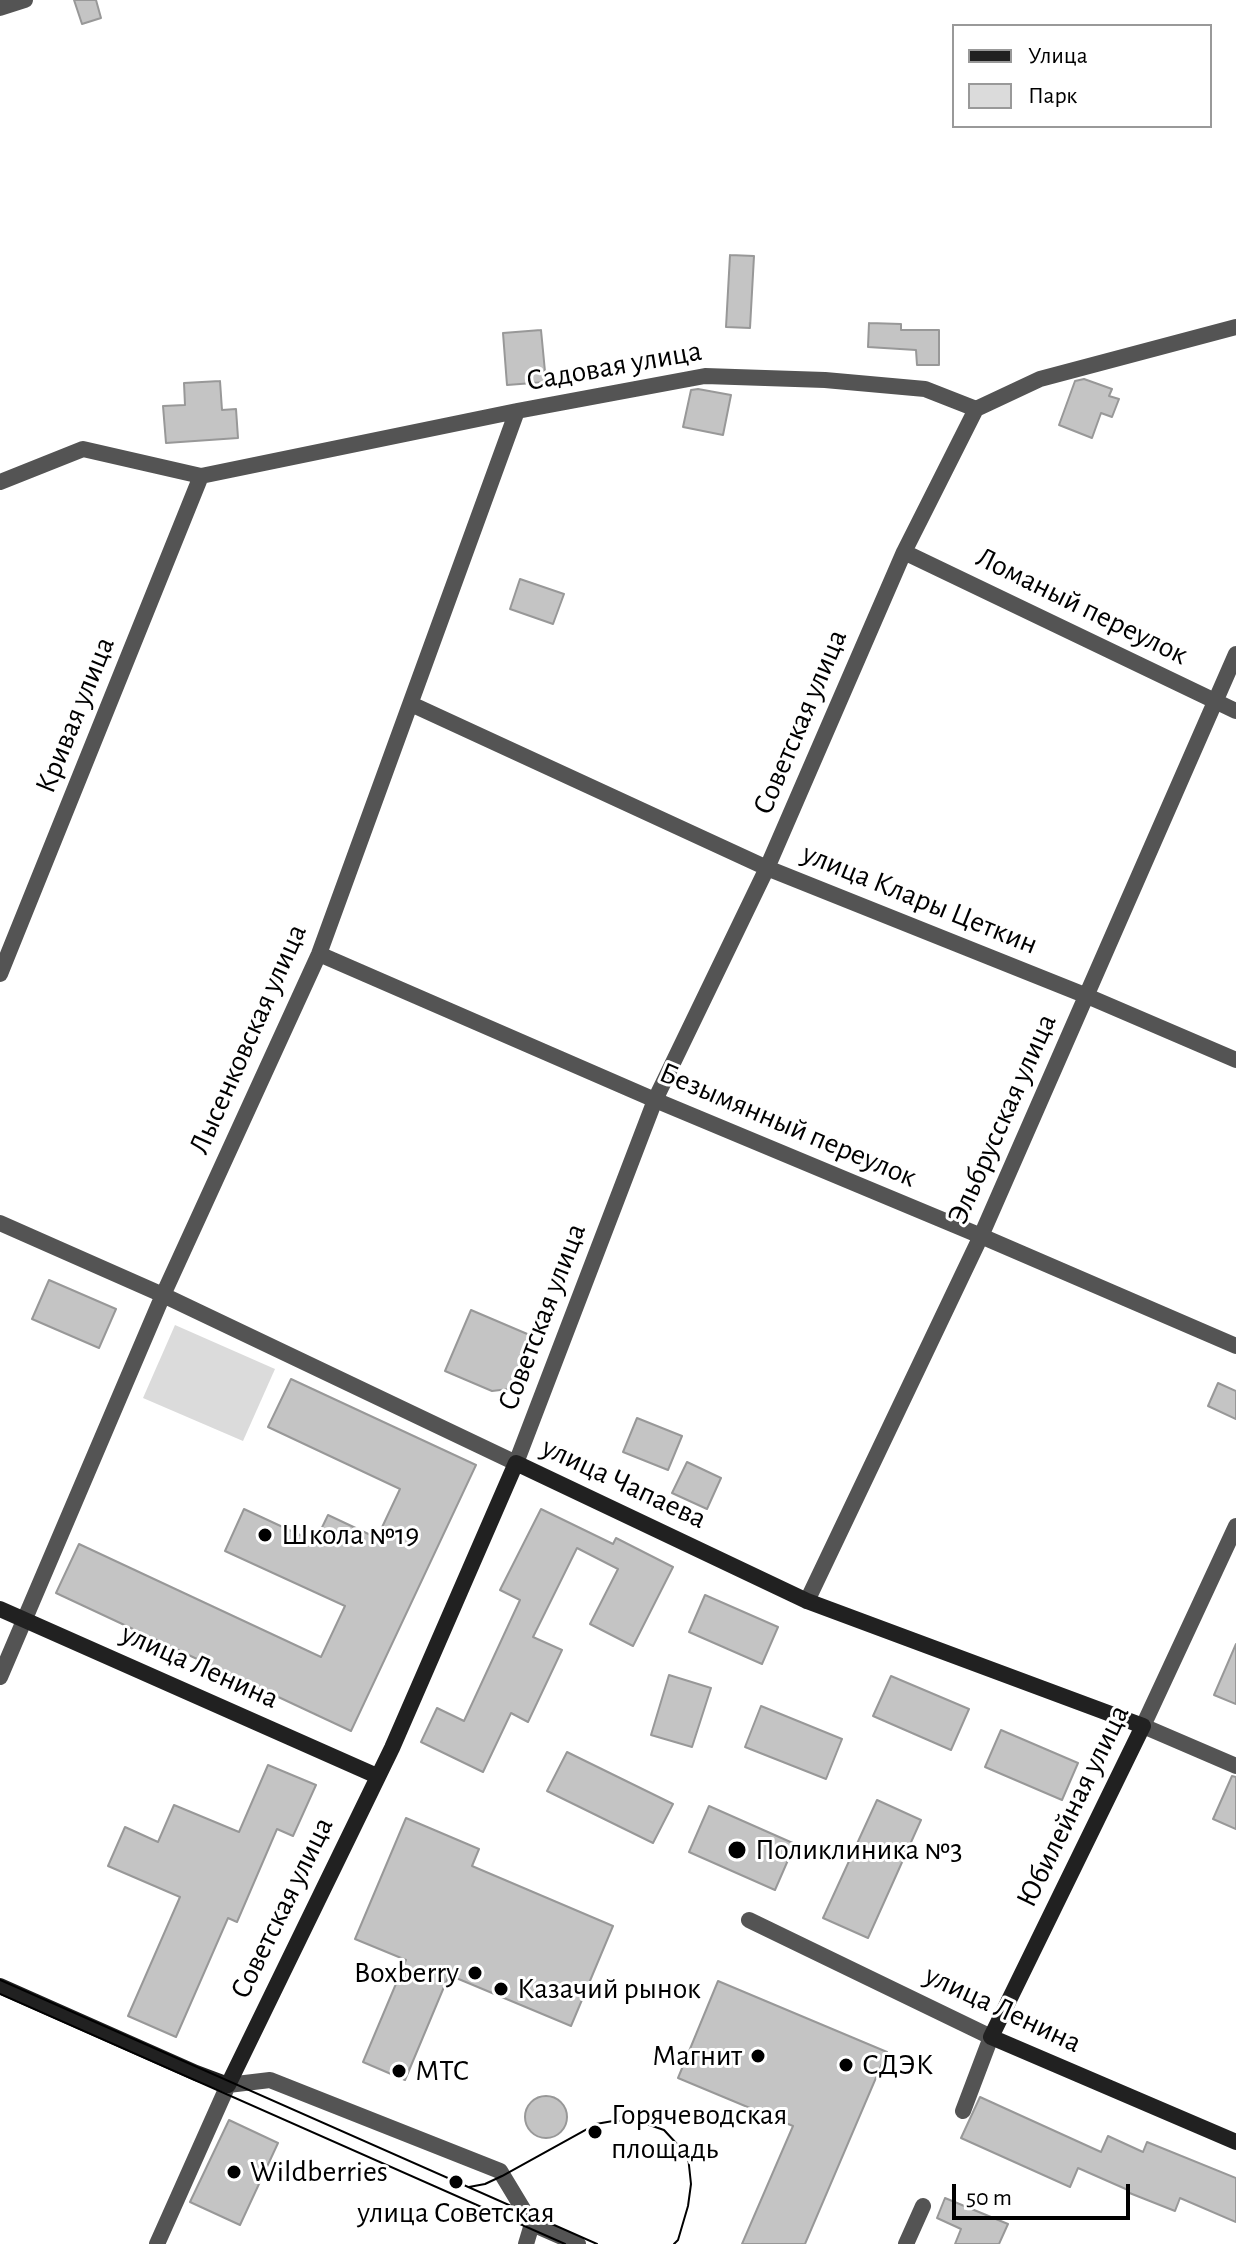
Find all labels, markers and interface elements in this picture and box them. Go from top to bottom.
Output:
legend [952,24,1212,128]
text: Улица [1028,44,1088,68]
text: Парк [1028,84,1077,108]
street label: Садовая улица [523,333,705,399]
street label: Ломаный переулок [970,539,1194,673]
street label: Советская улица [745,624,855,820]
street label: Кривая улица [27,632,123,798]
street label: улица Клары Цеткин [797,835,1043,963]
street label: Лысенковская улица [181,918,315,1160]
street label: Эльбрусская улица [939,1008,1065,1230]
street label: Безымянный переулок [654,1055,922,1195]
street label: Советская улица [490,1218,594,1416]
street label: улица Чапаева [536,1429,712,1537]
place label: Школа №19 [281,1517,419,1553]
marker: Школа №19 [256,1526,274,1544]
street label: улица Ленина [116,1615,284,1717]
street label: Юбилейная улица [1009,1699,1137,1913]
street label: Советская улица [223,1811,341,2005]
place label: Поликлиника №3 [755,1832,963,1868]
marker: Поликлиника №3 [726,1839,748,1861]
place label: Boxberry [354,1955,459,1991]
street label: улица Ленина [919,1957,1087,2061]
marker: Boxberry [466,1964,484,1982]
place label: Казачий рынок [517,1971,701,2007]
marker: Казачий рынок [492,1980,510,1998]
place label: Магнит [652,2038,742,2074]
marker: Магнит [749,2047,767,2065]
place label: СДЭК [862,2047,933,2083]
place label: МТС [415,2053,469,2089]
marker: СДЭК [837,2056,855,2074]
marker: МТС [390,2062,408,2080]
place label: Горячеводская площадь [611,2097,787,2168]
marker: Горячеводская площадь [586,2123,604,2141]
place label: Wildberries [250,2154,388,2190]
marker: Wildberries [225,2163,243,2181]
scale bar [956,2168,1134,2218]
marker: улица Советская [447,2173,465,2191]
text: 50 m [966,2186,1012,2210]
place label: улица Советская [357,2195,555,2231]

